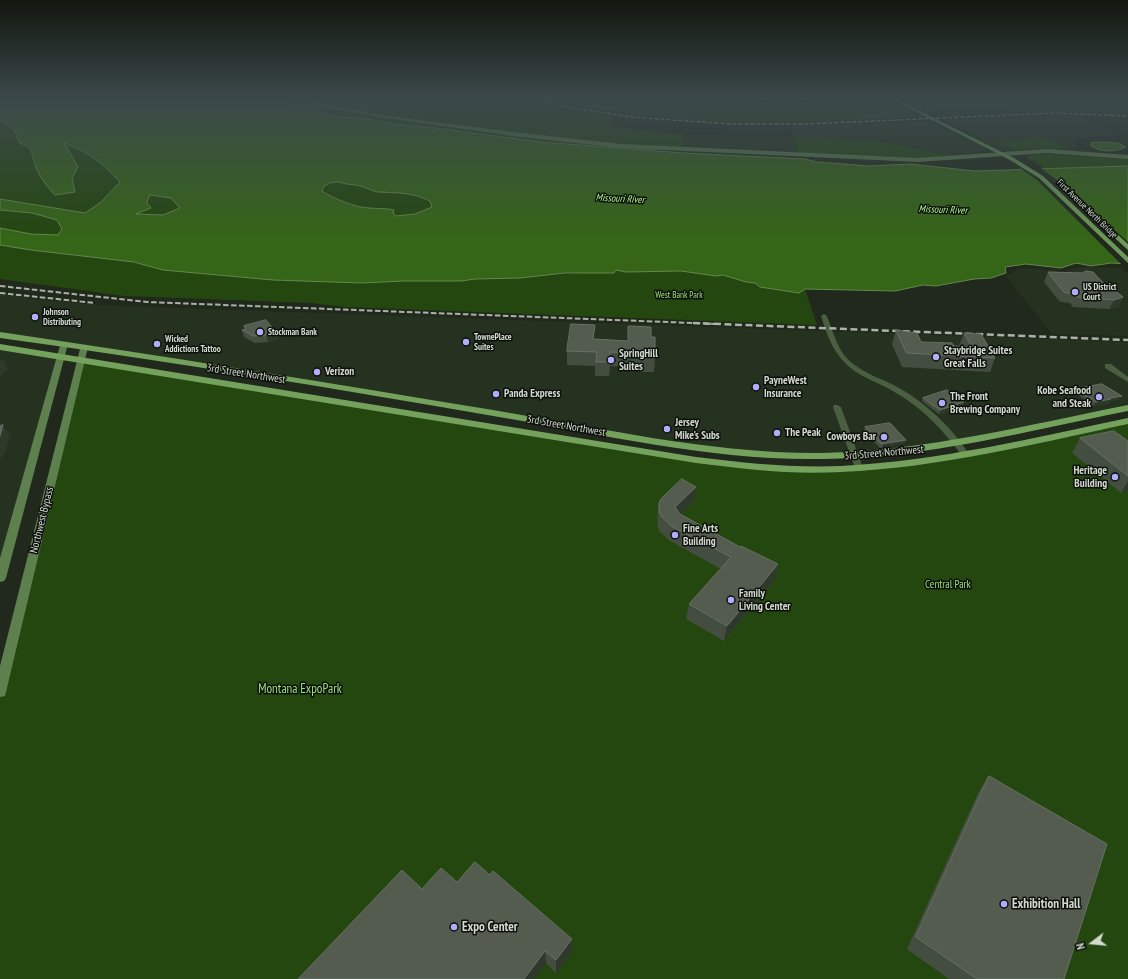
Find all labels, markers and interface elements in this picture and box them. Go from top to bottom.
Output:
street label: First Avenue North Bridge [1054,177,1120,241]
water label: Missouri River [595,192,645,206]
water label: Missouri River [918,203,968,217]
place label: US District Court [1083,282,1116,303]
marker: US District Court [1070,287,1080,297]
park label: West Bank Park [655,290,703,300]
place label: Johnson Distributing [43,307,81,328]
marker: Johnson Distributing [30,312,40,322]
marker: Stockman Bank [255,327,265,337]
place label: Stockman Bank [268,327,317,337]
place label: TownePlace Suites [474,332,512,353]
place label: Wicked Addictions Tattoo [165,334,221,355]
marker: TownePlace Suites [461,337,471,347]
marker: Wicked Addictions Tattoo [152,339,162,349]
place label: Staybridge Suites Great Falls [944,344,1012,370]
place label: SpringHill Suites [619,347,658,373]
marker: Staybridge Suites Great Falls [931,352,941,362]
marker: SpringHill Suites [606,355,616,365]
street label: 3rd Street Northwest [206,361,286,387]
place label: Verizon [325,365,354,379]
marker: Verizon [312,367,322,377]
place label: PayneWest Insurance [764,374,807,400]
marker: PayneWest Insurance [751,382,761,392]
place label: Kobe Seafood and Steak [1037,384,1091,410]
place label: Panda Express [504,387,560,401]
marker: Panda Express [491,389,501,399]
place label: The Front Brewing Company [950,390,1020,416]
marker: Kobe Seafood and Steak [1094,392,1104,402]
marker: The Front Brewing Company [937,398,947,408]
street label: 3rd Street Northwest [526,413,606,439]
place label: Jersey Mike's Subs [675,416,720,442]
marker: Jersey Mike's Subs [662,424,672,434]
place label: The Peak [785,426,821,440]
marker: The Peak [772,428,782,438]
place label: Cowboys Bar [827,430,876,444]
marker: Cowboys Bar [879,432,889,442]
street label: 3rd Street Northwest [844,443,924,463]
place label: Heritage Building [1073,464,1107,490]
marker: Heritage Building [1110,472,1120,482]
street label: Northwest Bypass [27,486,57,554]
place label: Fine Arts Building [683,522,718,548]
marker: Fine Arts Building [670,530,680,540]
park label: Central Park [925,578,971,592]
place label: Family Living Center [739,587,791,613]
marker: Family Living Center [726,595,736,605]
park label: Montana ExpoPark [258,681,342,697]
place label: Exhibition Hall [1012,896,1080,912]
marker: Exhibition Hall [999,899,1009,909]
place label: Expo Center [462,919,518,935]
marker: Expo Center [449,922,459,932]
north arrow [1072,923,1112,963]
text: N [1073,942,1088,951]

